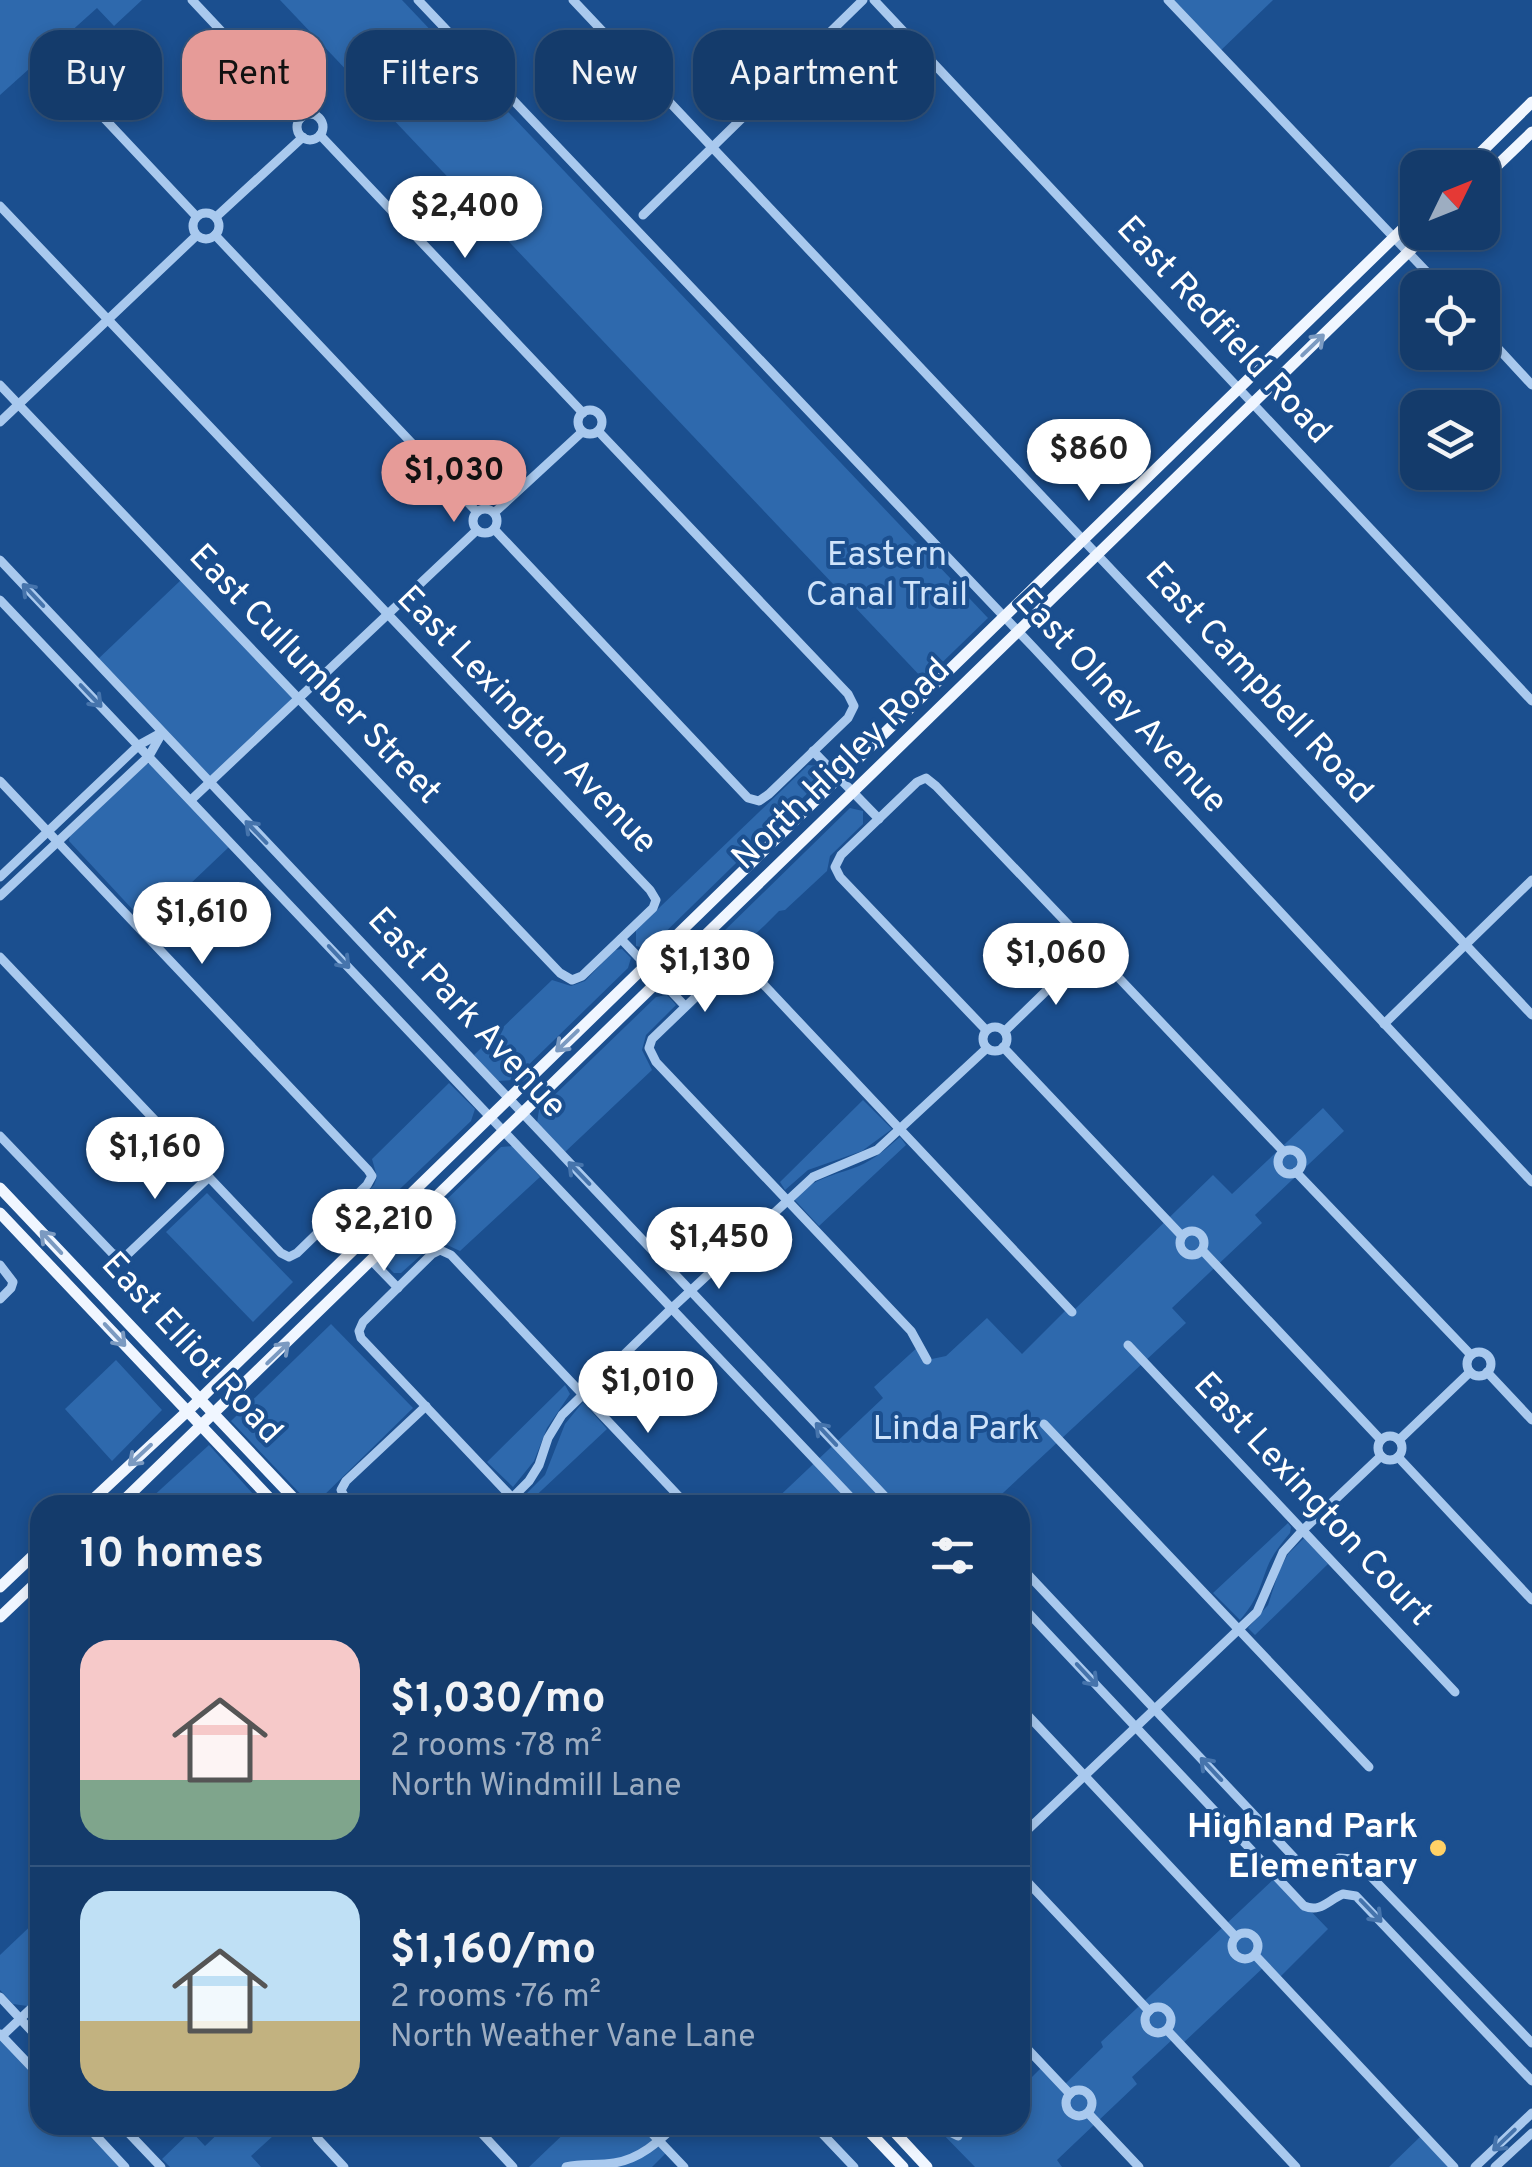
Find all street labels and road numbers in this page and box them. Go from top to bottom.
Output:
street label: East Redfield Road [1106,208,1340,454]
street label: East Cullumber Street [178,536,450,814]
street label: East Campbell Road [1135,554,1381,814]
street label: East Lexington Avenue [386,577,666,865]
street label: East Olney Avenue [1004,580,1236,824]
street label: North Higley Road [724,650,960,880]
street label: East Park Avenue [357,899,575,1129]
street label: East Elliot Road [91,1244,291,1454]
street label: East Lexington Court [1183,1364,1441,1636]

